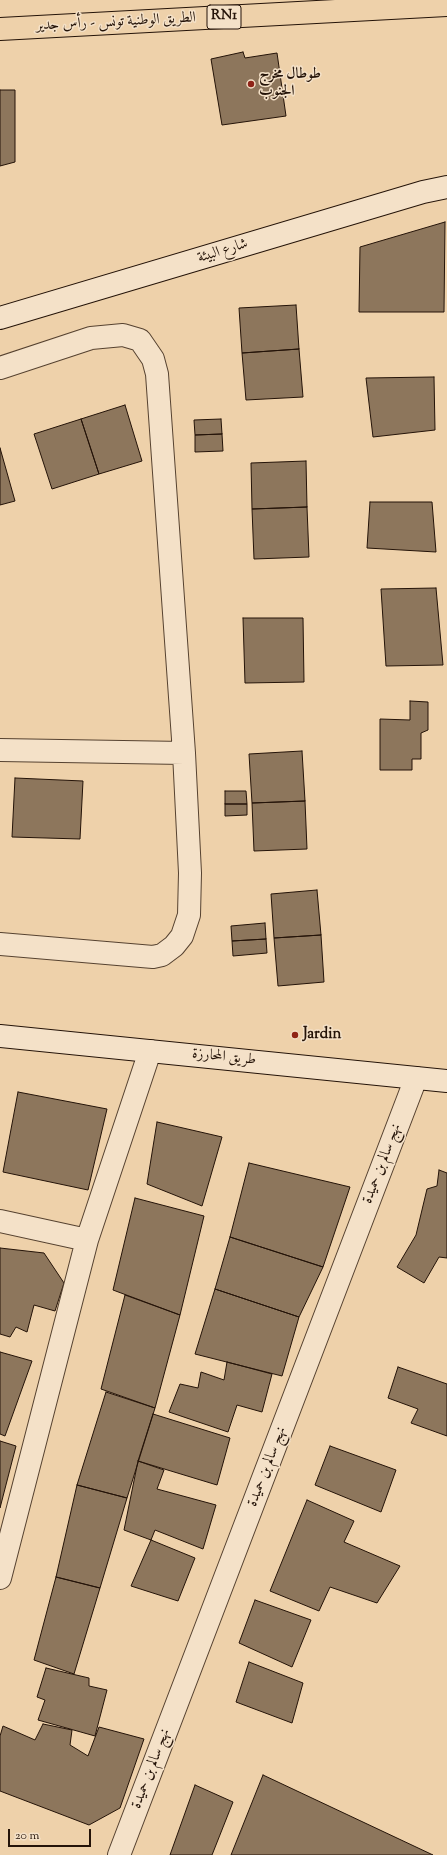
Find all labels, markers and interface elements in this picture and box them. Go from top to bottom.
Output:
road number: RN1 [207,5,241,29]
street label: الطريق الوطنية تونس - رأس جدير [36,10,196,36]
place label: طوطال مخرج الجنوب [259,66,321,101]
marker: طوطال مخرج الجنوب [246,79,256,89]
street label: شارع البيئة [196,236,250,268]
place label: Jardin [303,1026,341,1044]
marker: Jardin [290,1030,300,1040]
street label: طريق المحارزة [191,1046,257,1070]
street label: نهج سالم بن حميدة [360,1122,406,1206]
street label: نهج سالم بن حميدة [245,1425,291,1509]
street label: نهج سالم بن حميدة [129,1727,175,1811]
scale bar [10,1821,93,1847]
text: 20 m [15,1827,39,1845]

